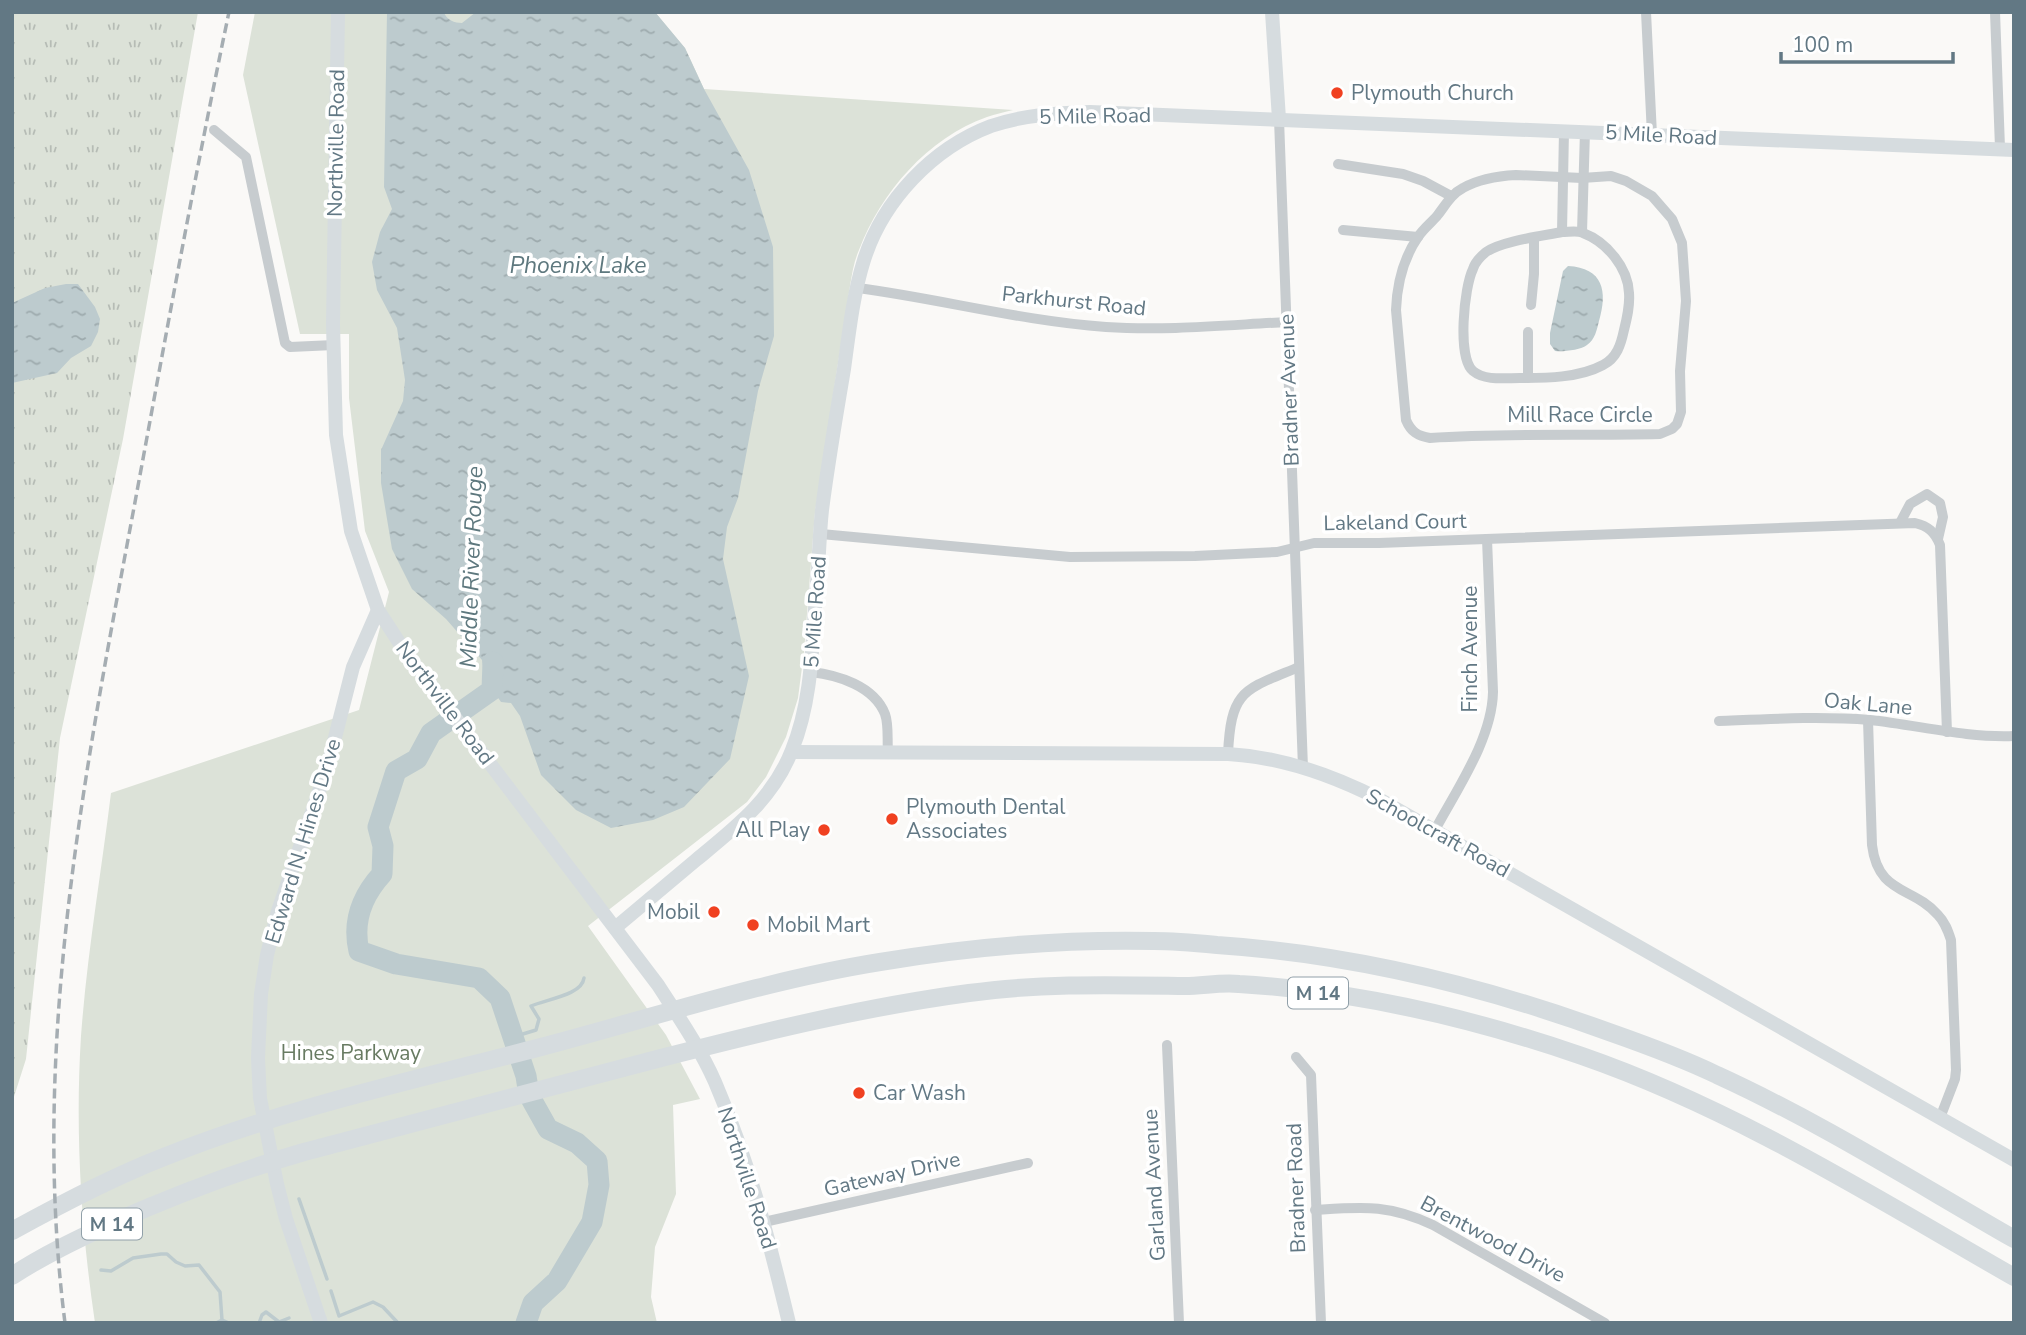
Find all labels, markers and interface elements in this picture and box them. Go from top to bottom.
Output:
scale bar [1781,21,1952,65]
text: 100 m [1792,31,1853,59]
street label: Northville Road [321,69,351,217]
place label: Plymouth Church [1351,79,1514,107]
marker: Plymouth Church [1329,85,1345,101]
street label: 5 Mile Road [1039,101,1151,131]
street label: 5 Mile Road [1604,118,1718,152]
water label: Phoenix Lake [509,250,647,281]
street label: Parkhurst Road [1001,280,1147,322]
street label: Bradner Avenue [1272,313,1306,467]
street label: Mill Race Circle [1507,401,1653,429]
water label: Middle River Rouge [452,466,491,668]
street label: Lakeland Court [1323,507,1467,537]
street label: 5 Mile Road [797,555,833,669]
street label: Finch Avenue [1456,586,1484,712]
street label: Northville Road [389,636,501,770]
street label: Oak Lane [1823,686,1913,722]
street label: Edward N. Hines Drive [258,735,348,947]
street label: Schoolcraft Road [1361,782,1515,884]
place label: Plymouth Dental Associates [906,793,1066,845]
marker: Plymouth Dental Associates [884,811,900,827]
place label: All Play [736,816,810,844]
marker: All Play [816,822,832,838]
place label: Mobil [647,898,701,926]
marker: Mobil [706,904,722,920]
place label: Mobil Mart [767,911,871,939]
marker: Mobil Mart [745,917,761,933]
road number: M 14 [1288,978,1348,1009]
park label: Hines Parkway [281,1039,421,1067]
place label: Car Wash [873,1079,966,1107]
marker: Car Wash [851,1085,867,1101]
street label: Northville Road [711,1103,783,1253]
street label: Garland Avenue [1136,1108,1172,1262]
street label: Bradner Road [1280,1123,1312,1253]
street label: Gateway Drive [821,1145,963,1203]
street label: Brentwood Drive [1416,1189,1570,1289]
road number: M 14 [82,1208,142,1240]

